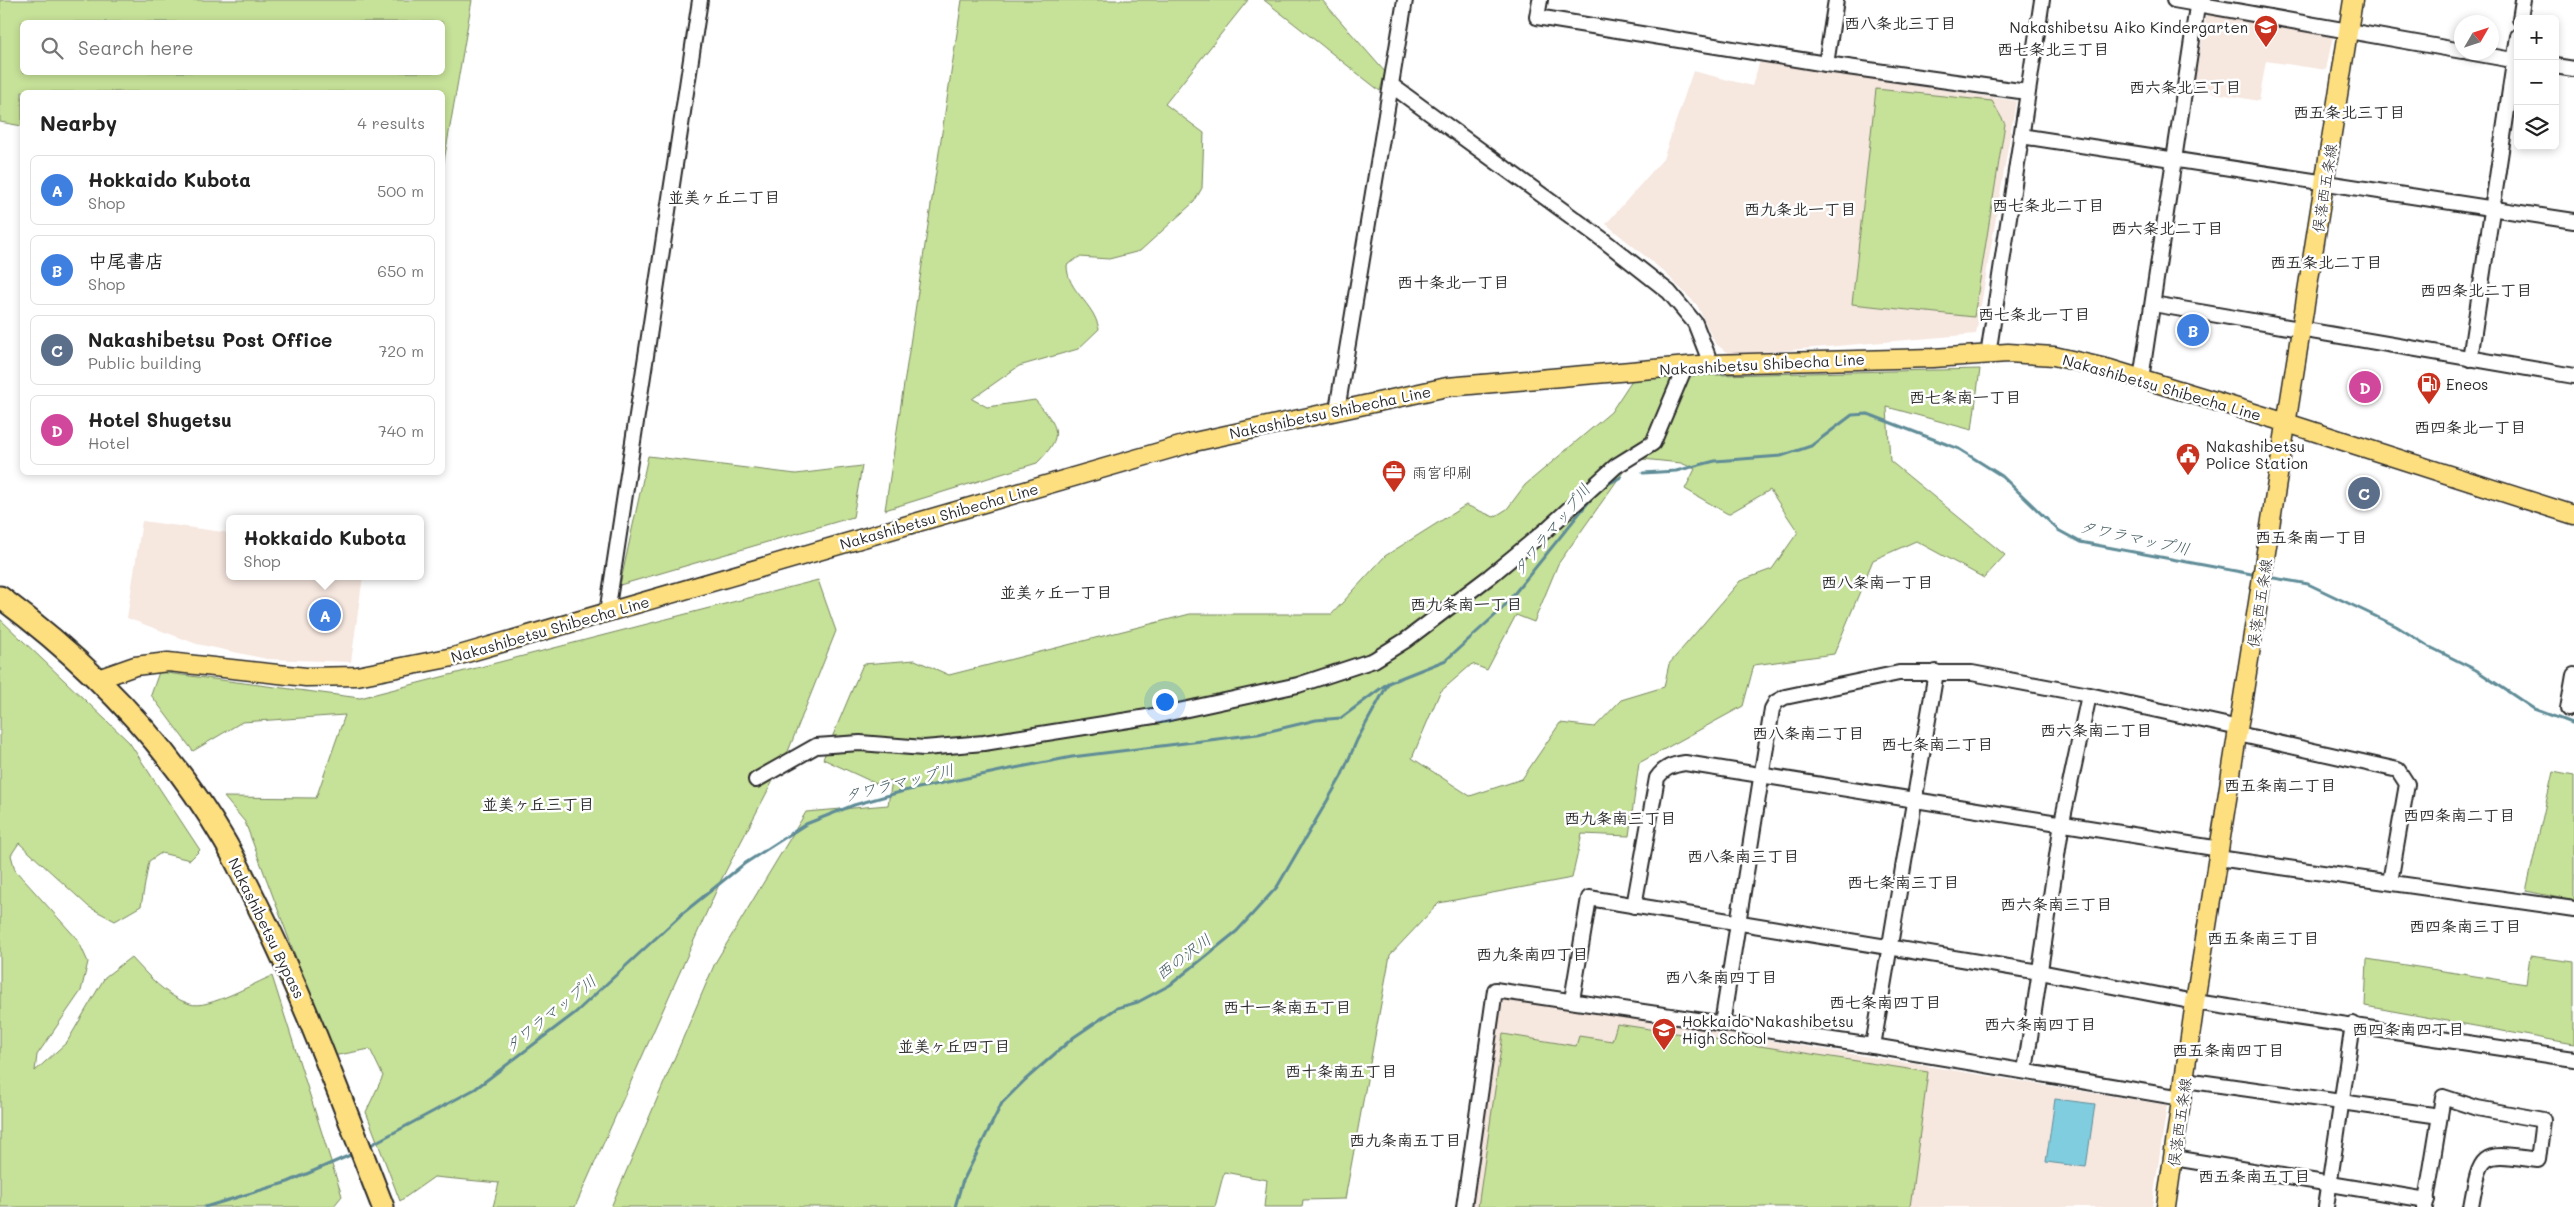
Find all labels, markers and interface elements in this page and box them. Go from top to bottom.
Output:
district label: 西八条北三丁目 [1844,12,1956,33]
school or university icon: Nakashibetsu Aiko Kindergarten [2253,14,2279,48]
north arrow [2454,15,2499,60]
map controls [2514,15,2559,150]
button: + [2514,15,2559,60]
place label: Nakashibetsu Aiko Kindergarten [2009,17,2248,37]
search box [20,20,445,75]
icon: search [38,34,66,62]
text: Search here [78,35,194,60]
district label: 西七条北三丁目 [1997,38,2109,59]
button: − [2514,60,2559,105]
district label: 西六条北三丁目 [2129,76,2241,97]
district label: 西五条北三丁目 [2293,101,2405,122]
button: layers [2514,105,2559,150]
text: Nearby [40,109,117,136]
text: 4 results [357,112,425,133]
street label: 俣落西五条線 [2307,142,2341,234]
text: Hokkaido Kubota [88,167,251,192]
text: A [51,180,63,201]
text: 500 m [377,180,424,201]
district label: 並美ヶ丘二丁目 [668,186,780,207]
text: Shop [88,192,125,213]
district label: 西七条北二丁目 [1992,194,2104,215]
district label: 西九条北一丁目 [1744,198,1856,219]
district label: 西六条北二丁目 [2111,217,2223,238]
text: 中尾書店 [88,248,164,273]
district label: 西五条北二丁目 [2270,251,2382,272]
text: B [52,260,62,281]
text: 650 m [377,260,424,281]
district label: 西十条北一丁目 [1397,271,1509,292]
text: Shop [88,273,125,294]
district label: 西四条北二丁目 [2420,279,2532,300]
district label: 西七条北一丁目 [1978,303,2090,324]
pin: B [2177,311,2209,349]
text: Nakashibetsu Post Office [88,327,332,352]
text: C [51,340,63,361]
text: 720 m [378,340,424,361]
street label: Nakashibetsu Shibecha Line [1659,349,1865,379]
street label: Nakashibetsu Shibecha Line [2060,349,2264,425]
text: Public building [88,352,201,373]
pin: D [2349,368,2381,406]
fuel station icon: Eneos [2416,371,2442,405]
place label: Eneos [2446,374,2488,394]
street label: Nakashibetsu Shibecha Line [1227,381,1433,443]
district label: 西七条南一丁目 [1909,386,2021,407]
text: Hotel Shugetsu [88,407,232,432]
district label: 西四条北一丁目 [2414,416,2526,437]
text: D [51,420,63,441]
text: 740 m [378,420,424,441]
text: Hotel [88,432,130,453]
place label: Nakashibetsu Police Station [2206,436,2308,473]
public building icon: Nakashibetsu Police Station [2175,442,2201,476]
office icon: 雨宮印刷 [1381,459,1407,493]
place label: 雨宮印刷 [1412,462,1472,482]
pin: C [2348,474,2380,512]
street label: Nakashibetsu Shibecha Line [837,478,1041,554]
water label: タワラマップ川 [1508,479,1594,579]
popup [226,515,424,580]
water label: タワラマップ川 [2078,515,2192,559]
text: Hokkaido Kubota [244,525,406,550]
district label: 西五条南一丁目 [2255,526,2367,547]
text: Shop [244,550,281,571]
street label: 俣落西五条線 [2242,557,2276,649]
district label: 西八条南一丁目 [1821,571,1933,592]
district label: 並美ヶ丘一丁目 [1000,581,1112,602]
street label: Nakashibetsu Shibecha Line [448,591,652,667]
district label: 西九条南一丁目 [1410,593,1522,614]
pin: A [309,596,341,634]
your location [1152,689,1178,715]
district label: 西六条南二丁目 [2040,719,2152,740]
district label: 西八条南二丁目 [1752,722,1864,743]
district label: 西七条南二丁目 [1881,733,1993,754]
water label: タワラマップ川 [842,758,956,806]
district label: 西五条南二丁目 [2224,774,2336,795]
district label: 並美ヶ丘三丁目 [482,793,594,814]
district label: 西四条南二丁目 [2403,804,2515,825]
district label: 西九条南三丁目 [1564,807,1676,828]
district label: 西八条南三丁目 [1687,845,1799,866]
street label: Nakashibetsu Bypass [224,854,310,1002]
district label: 西七条南三丁目 [1847,871,1959,892]
district label: 西六条南三丁目 [2000,893,2112,914]
district label: 西四条南三丁目 [2409,915,2521,936]
district label: 西五条南三丁目 [2207,927,2319,948]
water label: 西の沢川 [1151,928,1215,984]
district label: 西九条南四丁目 [1476,943,1588,964]
district label: 西八条南四丁目 [1665,966,1777,987]
water label: タワラマップ川 [500,970,600,1056]
district label: 西七条南四丁目 [1829,991,1941,1012]
district label: 西十一条南五丁目 [1223,996,1351,1017]
place label: Hokkaido Nakashibetsu High School [1682,1011,1854,1048]
district label: 西六条南四丁目 [1984,1013,2096,1034]
school or university icon: Hokkaido Nakashibetsu High School [1651,1017,1677,1051]
district label: 西四条南四丁目 [2352,1018,2464,1039]
district label: 並美ヶ丘四丁目 [898,1035,1010,1056]
district label: 西五条南四丁目 [2172,1039,2284,1060]
district label: 西十条南五丁目 [1285,1060,1397,1081]
street label: 俣落西五条線 [2163,1076,2195,1168]
district label: 西九条南五丁目 [1349,1129,1461,1150]
district label: 西五条南五丁目 [2198,1165,2310,1186]

